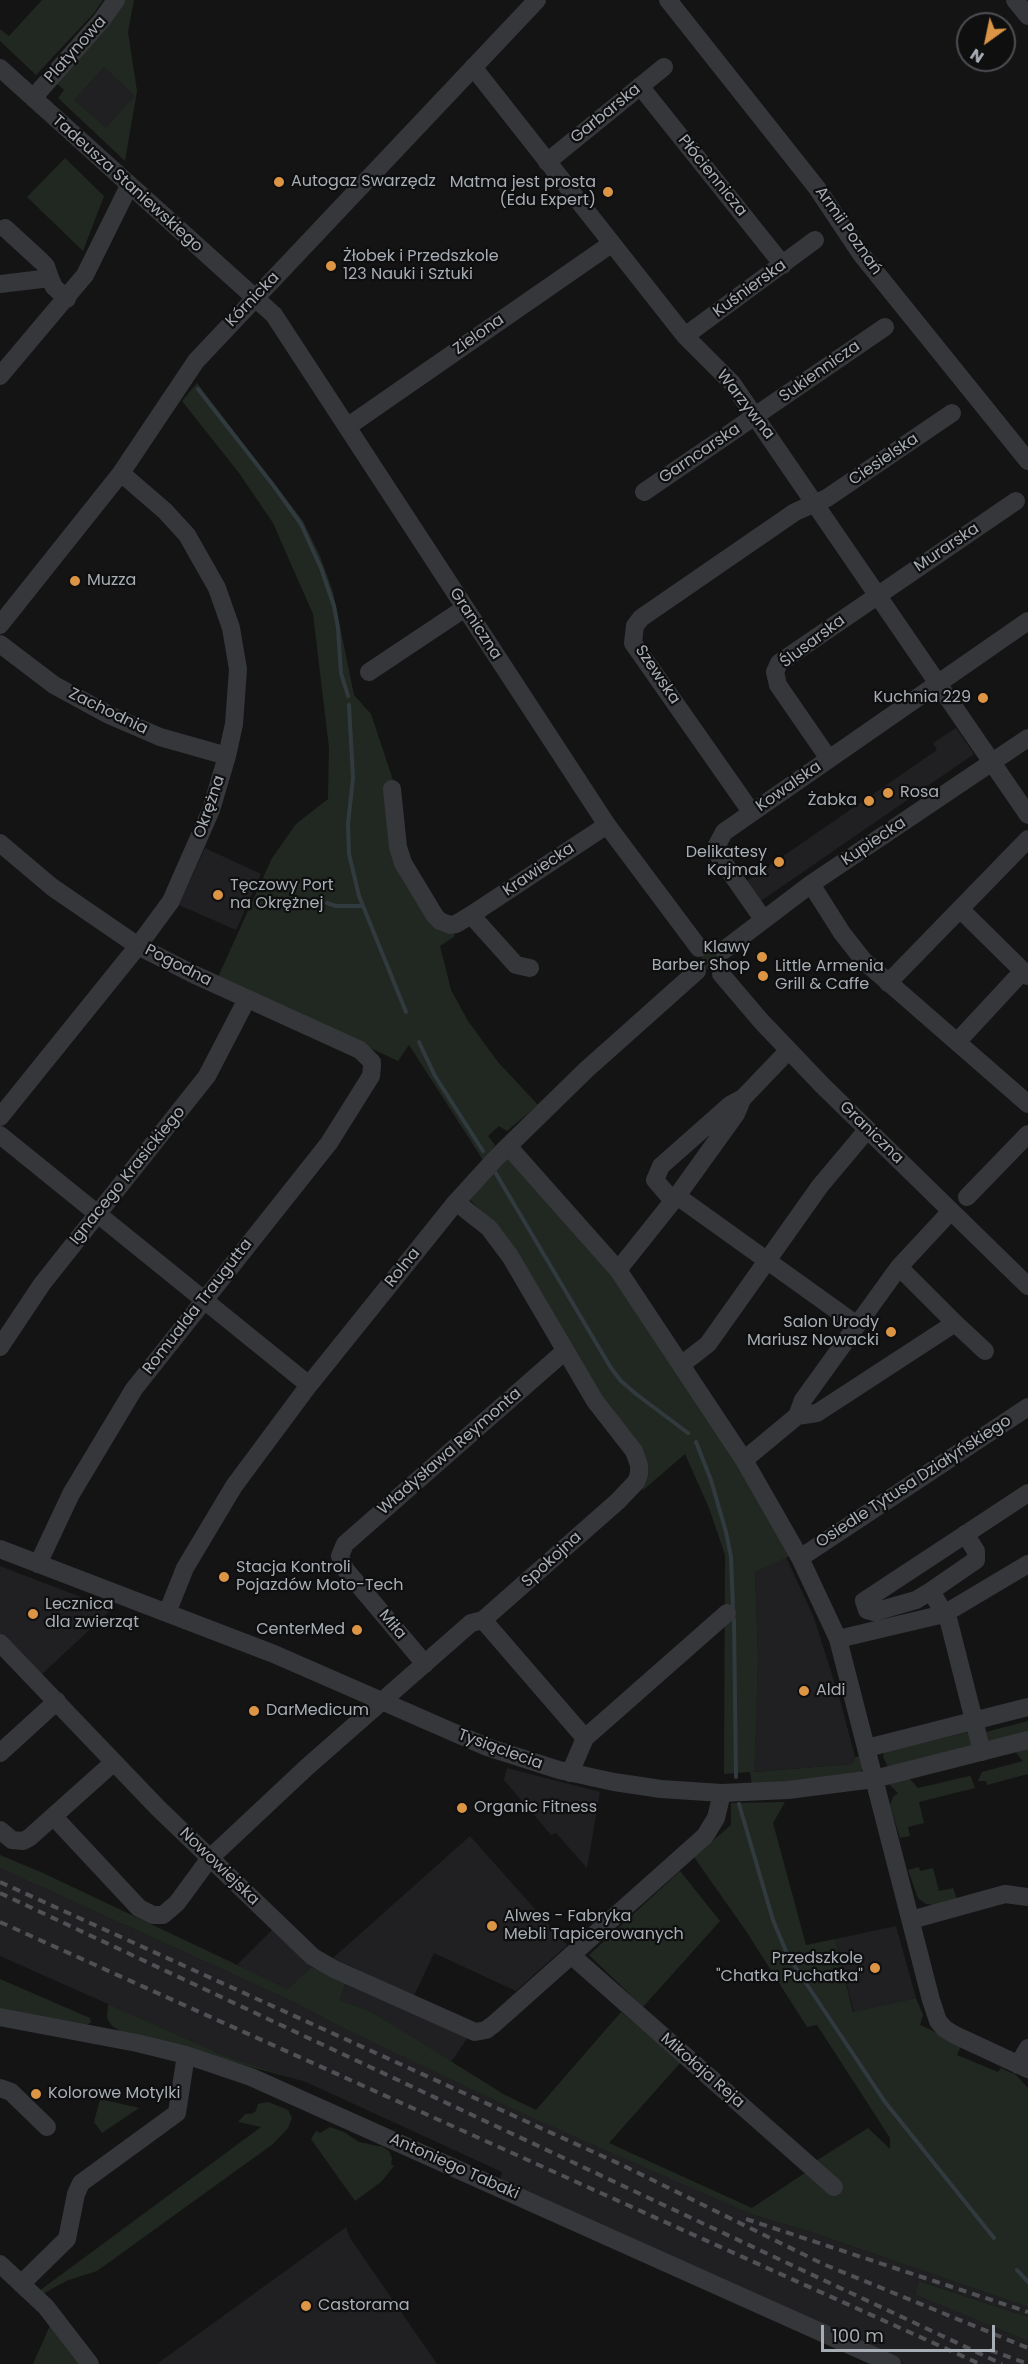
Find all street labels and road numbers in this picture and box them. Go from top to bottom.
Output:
street label: Platynowa [41,13,111,87]
street label: Garbarska [567,80,645,148]
street label: Tadeusza Staniewskiego [48,111,206,257]
street label: Płóciennicza [673,131,751,221]
street label: Armii Poznań [810,183,886,279]
street label: Kuśnierska [710,256,790,322]
street label: Kórnicka [222,269,284,331]
street label: Zielona [450,311,508,359]
street label: Sukiennicza [776,337,864,407]
street label: Warzywna [712,366,778,444]
street label: Garncarska [656,420,744,488]
street label: Ciesielska [846,430,922,490]
street label: Murarska [911,519,983,577]
street label: Graniczna [445,585,505,663]
street label: Ślusarska [777,611,849,673]
street label: Szewska [630,642,684,708]
street label: Zachodnia [65,685,151,739]
street label: Kowalska [753,758,825,816]
street label: Okrężna [190,773,230,841]
street label: Kupiecka [838,814,910,870]
street label: Krawiecka [500,839,578,901]
street label: Pogodna [141,941,215,991]
street label: Graniczna [835,1098,907,1168]
street label: Ignacego Krasickiego [66,1103,190,1249]
street label: Romualda Traugutta [139,1235,257,1379]
street label: Rolna [381,1244,425,1292]
street label: Władysława Reymonta [374,1384,526,1520]
street label: Osiedle Tytusa Działyńskiego [813,1412,1015,1552]
street label: Spokojna [518,1528,586,1592]
street label: Miła [374,1606,410,1644]
street label: Tysiąclecia [455,1726,545,1774]
street label: Nowowiejska [175,1824,263,1910]
street label: Mikołaja Reja [656,2029,748,2113]
street label: Antoniego Tabaki [386,2130,522,2204]

